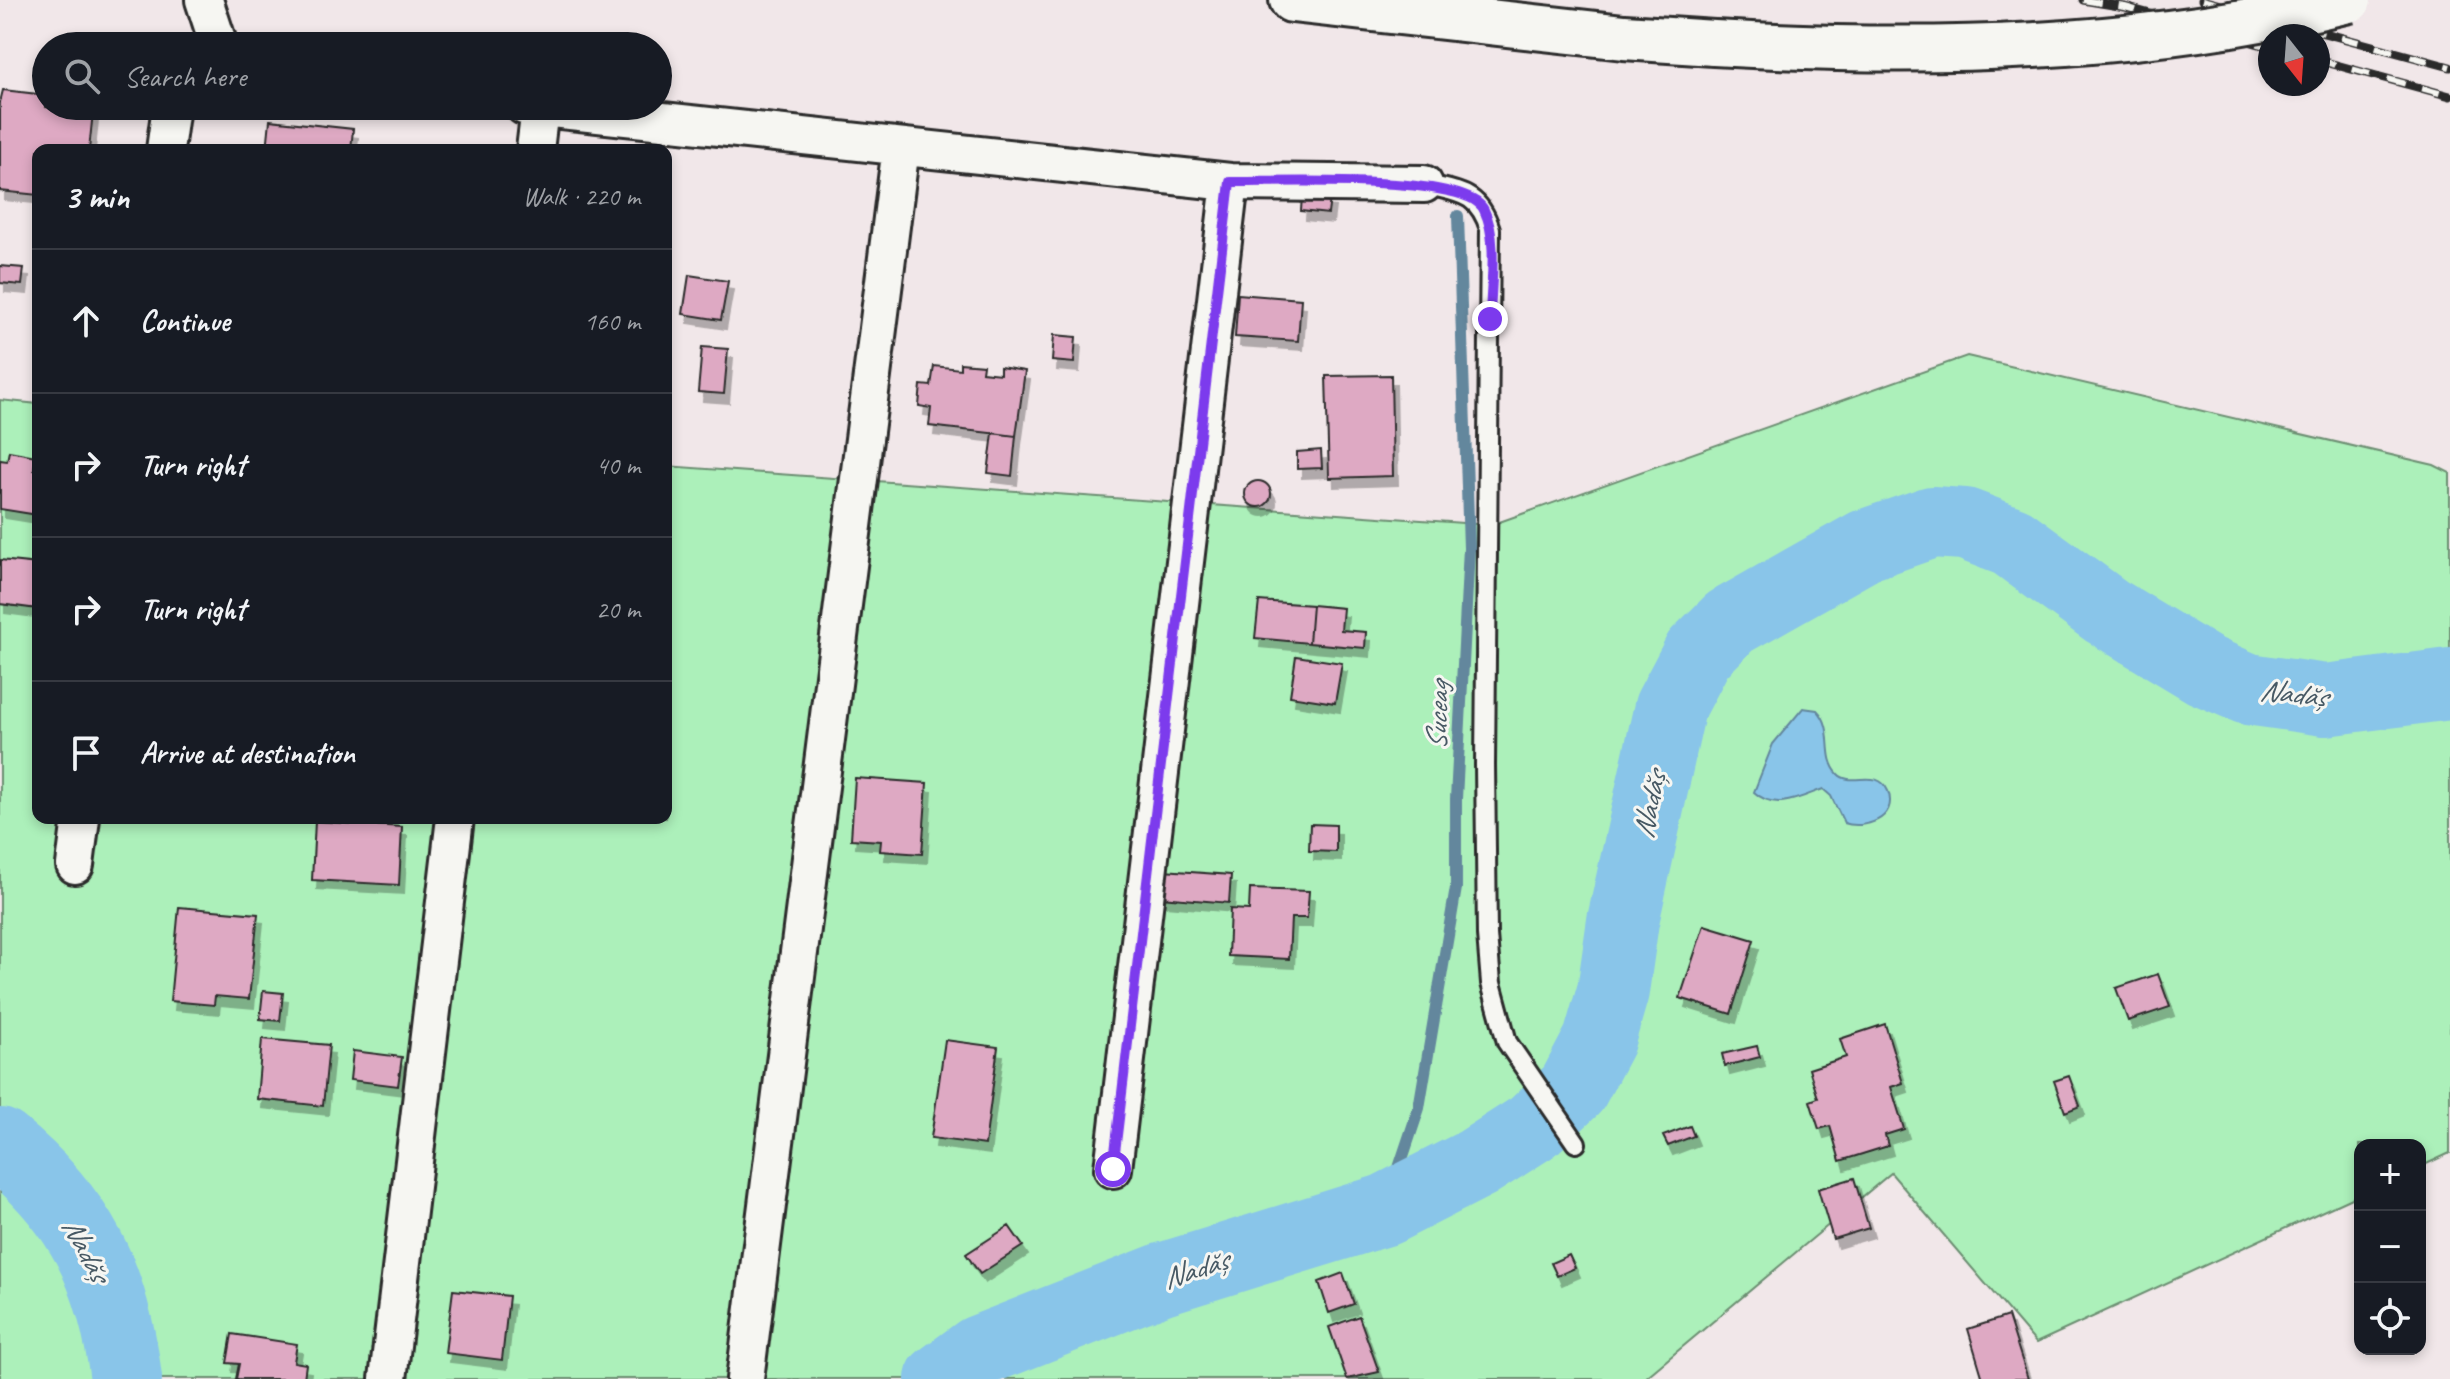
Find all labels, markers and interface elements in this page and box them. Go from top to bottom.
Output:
north arrow [2258,24,2330,96]
search box [32,32,672,120]
icon: search [60,54,104,98]
text: Search here [124,57,246,95]
text: 3 min [64,175,129,218]
text: Walk · 220 m [523,180,640,213]
icon: ahead [64,299,108,343]
route end [1472,301,1508,337]
text: Continue [140,302,230,340]
text: 160 m [584,305,640,338]
icon: right [64,443,108,487]
text: Turn right [140,446,245,484]
text: 40 m [596,449,640,482]
icon: right [64,587,108,631]
text: Turn right [140,590,245,628]
text: 20 m [596,593,640,626]
water label: Nadăș [2258,671,2334,716]
water label: Suceag [1417,677,1457,751]
icon: arrive [64,731,108,775]
text: Arrive at destination [140,734,355,772]
water label: Nadăș [1624,763,1676,841]
map controls [2354,1139,2426,1355]
button: + [2354,1139,2426,1211]
route start [1095,1151,1131,1187]
water label: Nadăș [54,1211,121,1292]
button: − [2354,1211,2426,1283]
water label: Nadăș [1158,1239,1238,1297]
button: locate [2354,1283,2426,1355]

